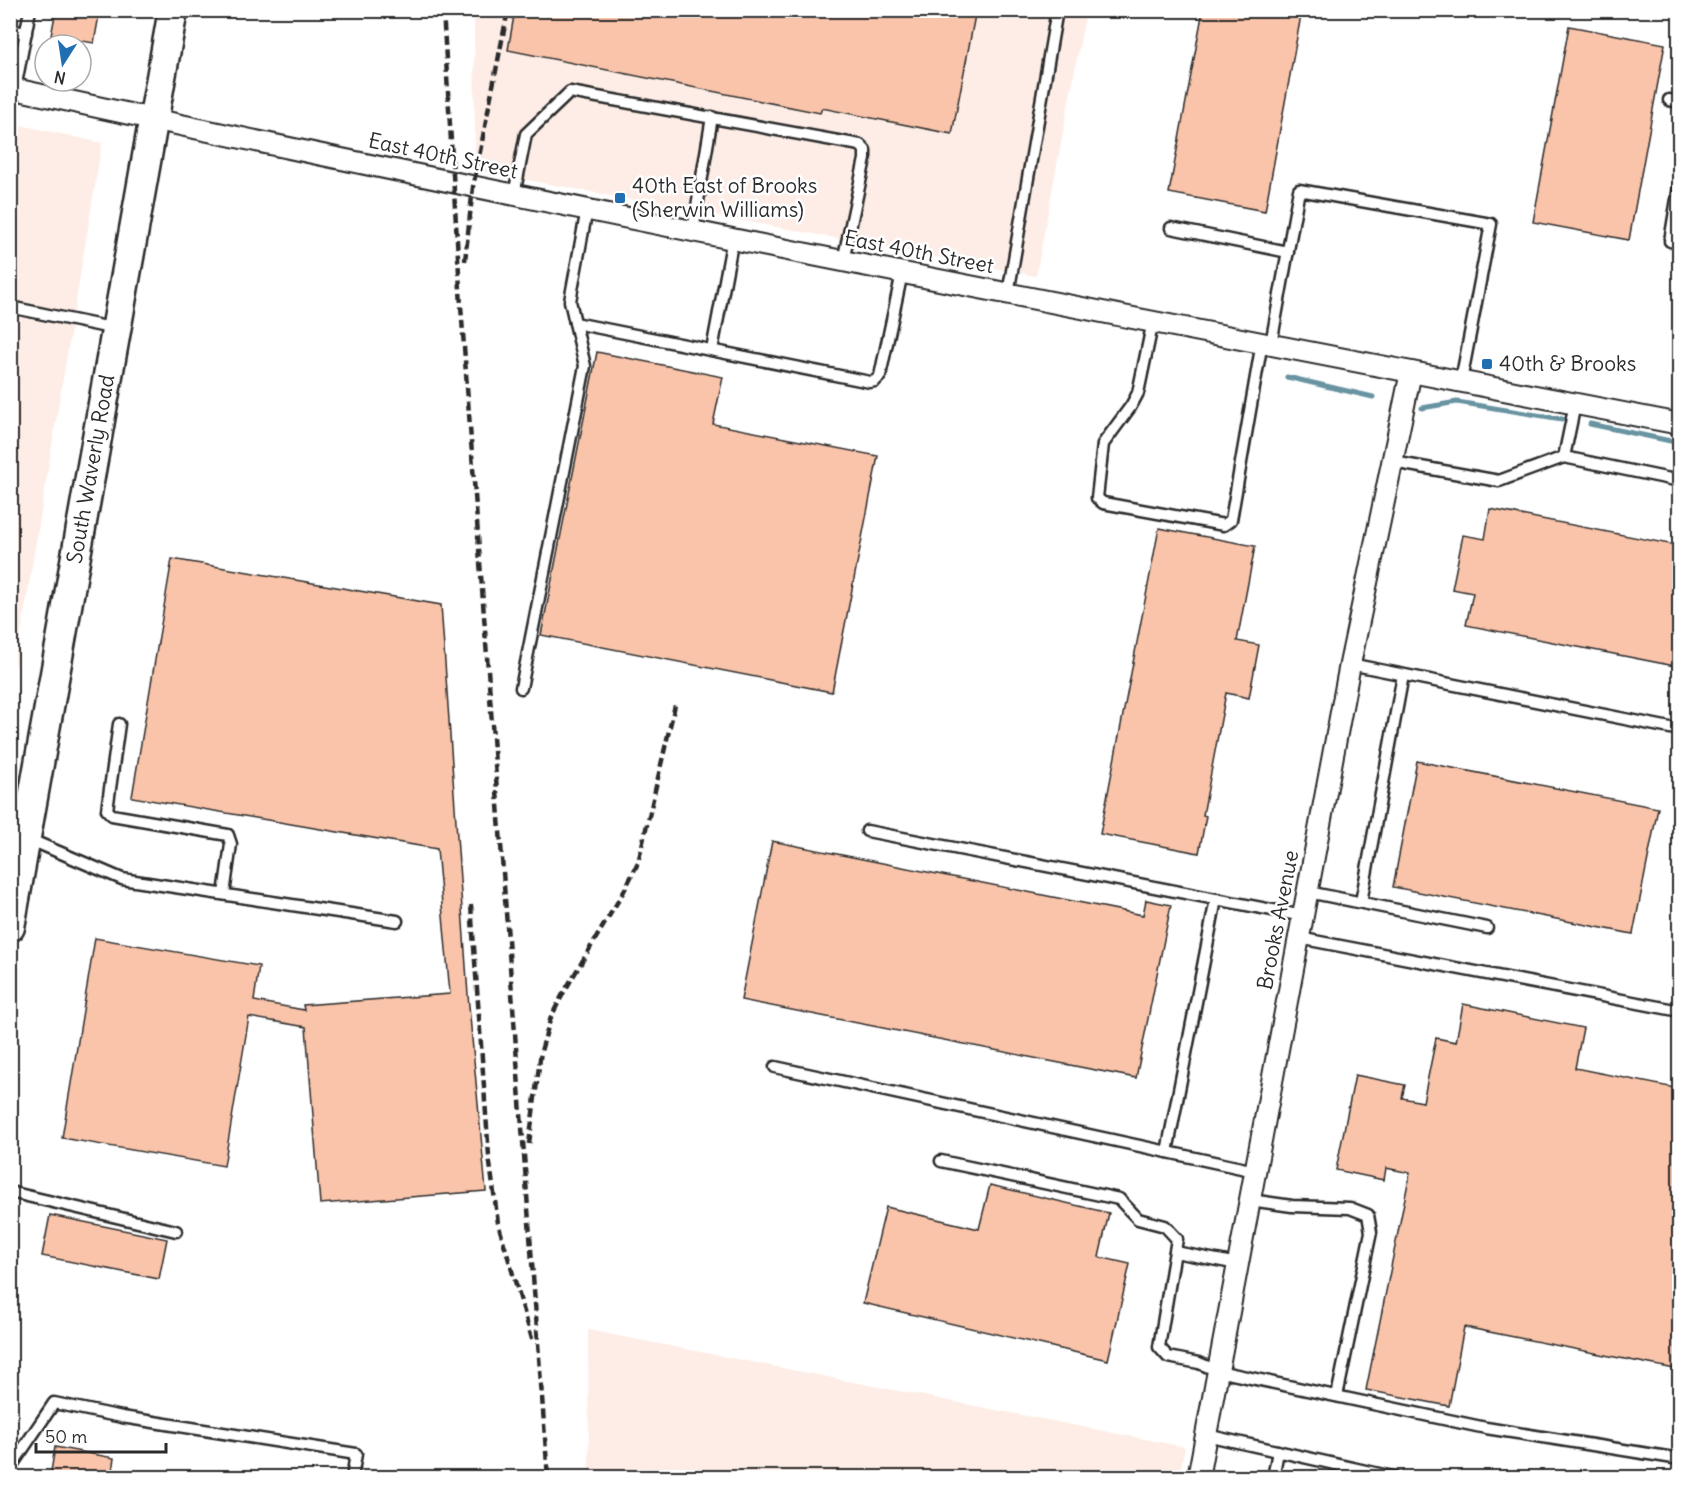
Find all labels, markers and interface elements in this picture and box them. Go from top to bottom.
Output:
north arrow [33,33,93,93]
text: N [52,67,67,89]
street label: East 40th Street [366,127,520,185]
place label: 40th East of Brooks (Sherwin Williams) [632,172,817,223]
marker: 40th East of Brooks (Sherwin Williams) [613,191,627,205]
street label: East 40th Street [842,224,996,279]
place label: 40th & Brooks [1499,350,1636,377]
marker: 40th & Brooks [1480,357,1494,371]
street label: South Waverly Road [61,372,120,565]
street label: Brooks Avenue [1251,848,1304,992]
scale bar [36,1416,166,1454]
text: 50 m [45,1425,87,1448]

